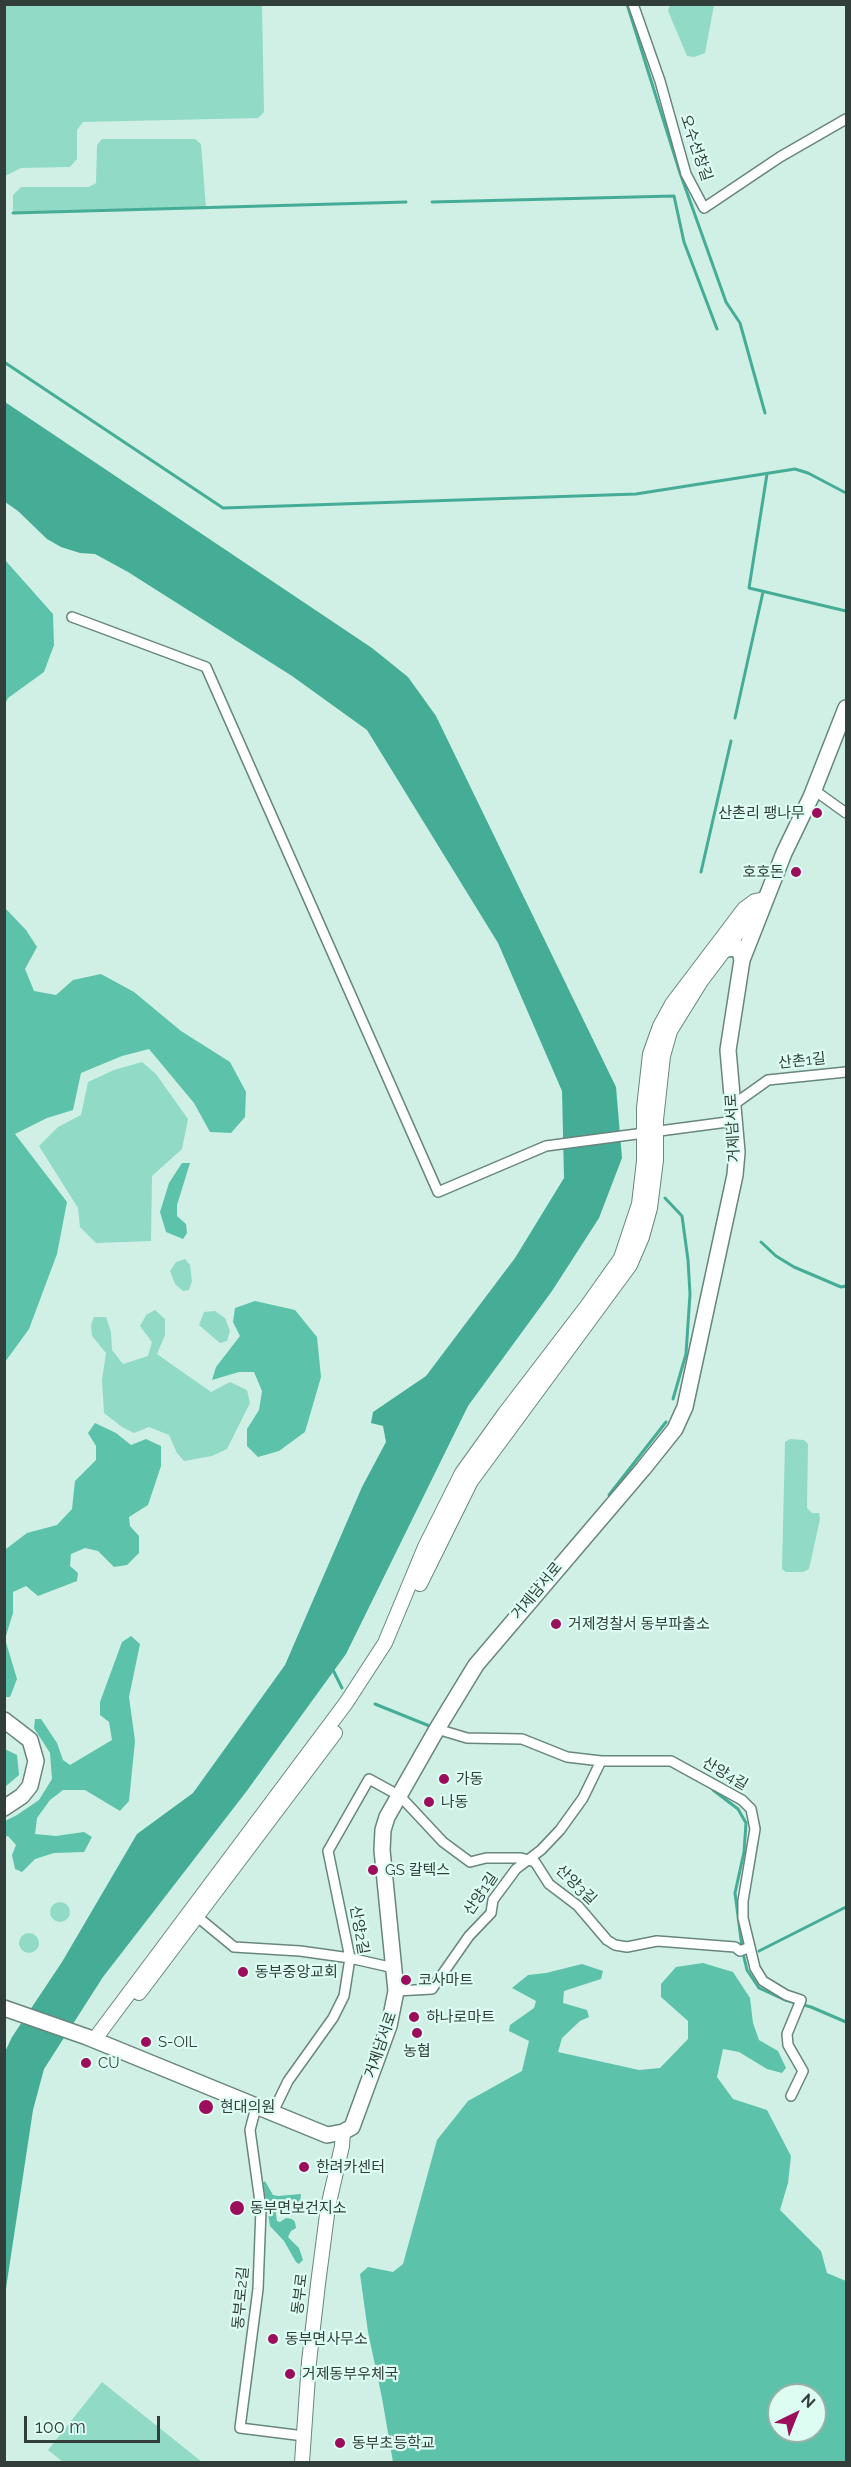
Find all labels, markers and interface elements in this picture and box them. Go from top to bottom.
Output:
street label: 오수선창길 [676,112,716,184]
place label: 산촌리 팽나무 [718,804,805,822]
marker: 산촌리 팽나무 [810,806,824,820]
place label: 호호돈 [743,863,784,881]
marker: 호호돈 [789,865,803,879]
street label: 산촌1길 [777,1050,827,1072]
street label: 거제남서로 [722,1093,744,1163]
street label: 거제남서로 [508,1559,566,1623]
place label: 거제경찰서 동부파출소 [568,1615,710,1633]
marker: 거제경찰서 동부파출소 [549,1617,563,1631]
street label: 산양4길 [699,1754,751,1794]
place label: 가동 [456,1770,484,1788]
marker: 가동 [437,1772,451,1786]
place label: 나동 [441,1793,469,1811]
marker: 나동 [422,1795,436,1809]
place label: GS 칼텍스 [385,1861,450,1879]
street label: 산양3길 [552,1861,600,1909]
marker: GS 칼텍스 [366,1863,380,1877]
street label: 산양1길 [460,1869,502,1919]
street label: 산양2길 [346,1904,372,1956]
place label: 동부중앙교회 [255,1963,338,1981]
marker: 동부중앙교회 [236,1965,250,1979]
place label: 코사마트 [418,1971,473,1989]
marker: 코사마트 [399,1973,413,1987]
place label: 하나로마트 [426,2008,495,2026]
street label: 거제남서로 [361,2009,401,2081]
marker: 하나로마트 [407,2010,421,2024]
marker: 농협 [410,2026,424,2040]
place label: S-OIL [158,2033,197,2051]
marker: S-OIL [139,2035,153,2049]
place label: 농협 [403,2042,431,2060]
place label: CU [98,2054,120,2072]
marker: CU [79,2056,93,2070]
marker: 현대의원 [197,2098,215,2116]
place label: 현대의원 [220,2098,275,2116]
place label: 한려카센터 [316,2158,385,2176]
marker: 한려카센터 [297,2160,311,2174]
marker: 동부면보건지소 [228,2199,246,2217]
place label: 동부면보건지소 [250,2199,347,2217]
street label: 동부로2길 [229,2266,253,2330]
street label: 동부로 [289,2272,311,2316]
place label: 동부면사무소 [285,2330,368,2348]
marker: 동부면사무소 [266,2332,280,2346]
place label: 거제동부우체국 [302,2365,399,2383]
marker: 거제동부우체국 [283,2367,297,2381]
north arrow [767,2383,827,2443]
text: N [797,2390,819,2412]
scale bar [27,2404,164,2442]
text: 100 m [35,2416,86,2437]
place label: 동부초등학교 [352,2434,435,2452]
marker: 동부초등학교 [333,2436,347,2450]

